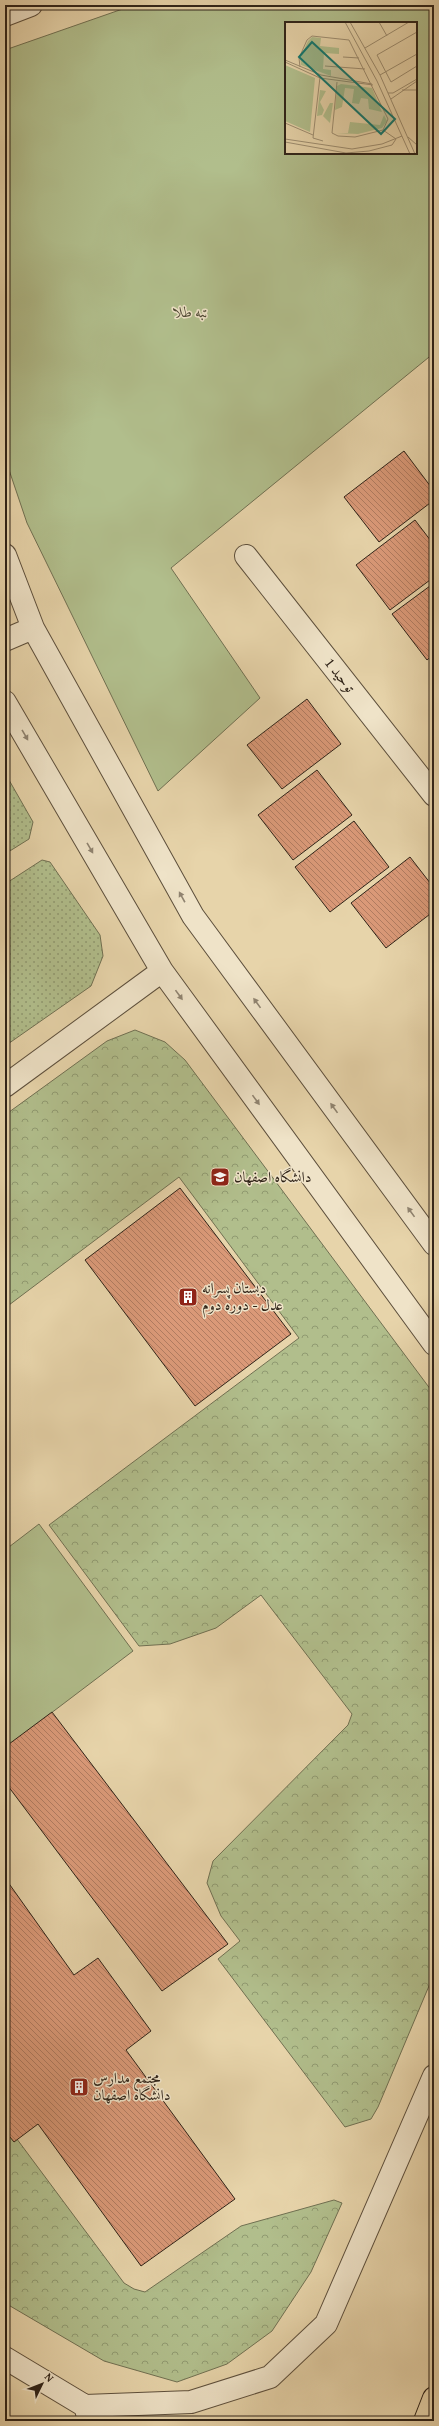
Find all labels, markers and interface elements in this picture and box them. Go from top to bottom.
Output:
inset map [285,22,417,154]
park label: تبه طلا [173,301,208,322]
street label: توحید 1 [320,653,361,697]
one-way arrow [21,729,28,741]
one-way arrow [86,842,93,854]
one-way arrow [179,891,185,903]
one-way arrow [175,989,183,1000]
one-way arrow [253,998,261,1008]
one-way arrow [251,1094,260,1105]
one-way arrow [330,1102,338,1113]
school or university icon: دانشگاه اصفهان [209,1166,231,1188]
place label: دانشگاه اصفهان [234,1166,312,1187]
one-way arrow [407,1207,415,1218]
place label: دبستان پسرانه عدل - دوره دوم [202,1277,283,1318]
building icon: دبستان پسرانه عدل - دوره دوم [177,1286,199,1308]
place label: مجتمع مدارس دانشگاه اصفهان [93,2067,171,2105]
building icon: مجتمع مدارس دانشگاه اصفهان [68,2076,90,2098]
north arrow [22,2364,62,2404]
text: N [41,2369,58,2386]

